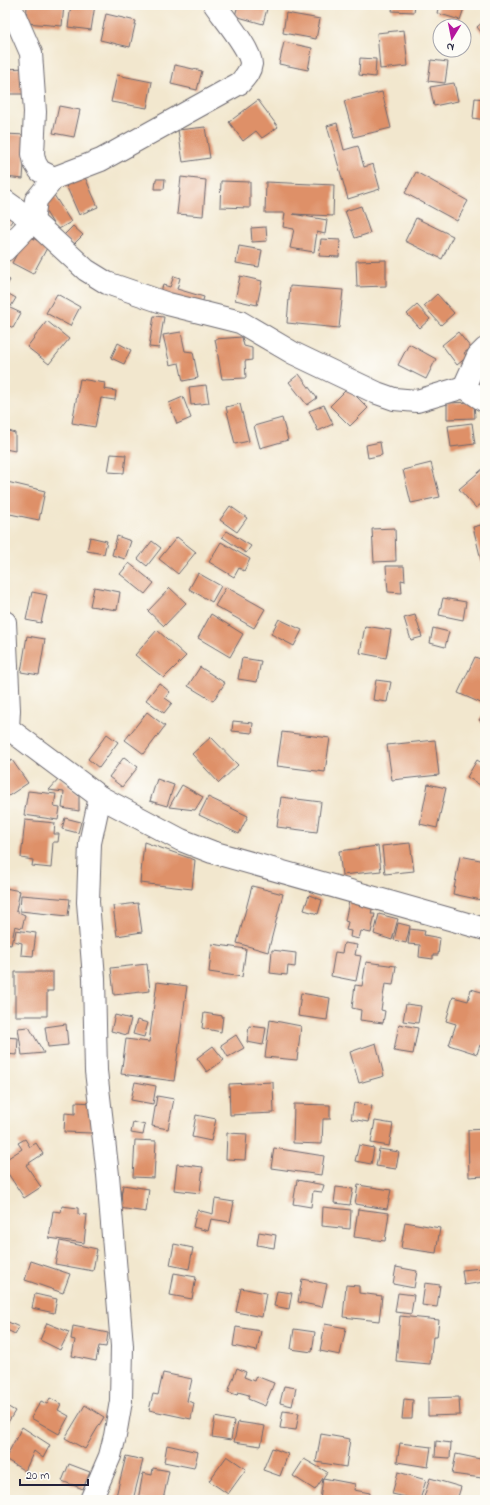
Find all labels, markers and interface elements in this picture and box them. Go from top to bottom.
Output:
north arrow [432,18,472,58]
text: N [445,38,455,55]
scale bar [20,1461,88,1487]
text: 20 m [26,1467,49,1485]

